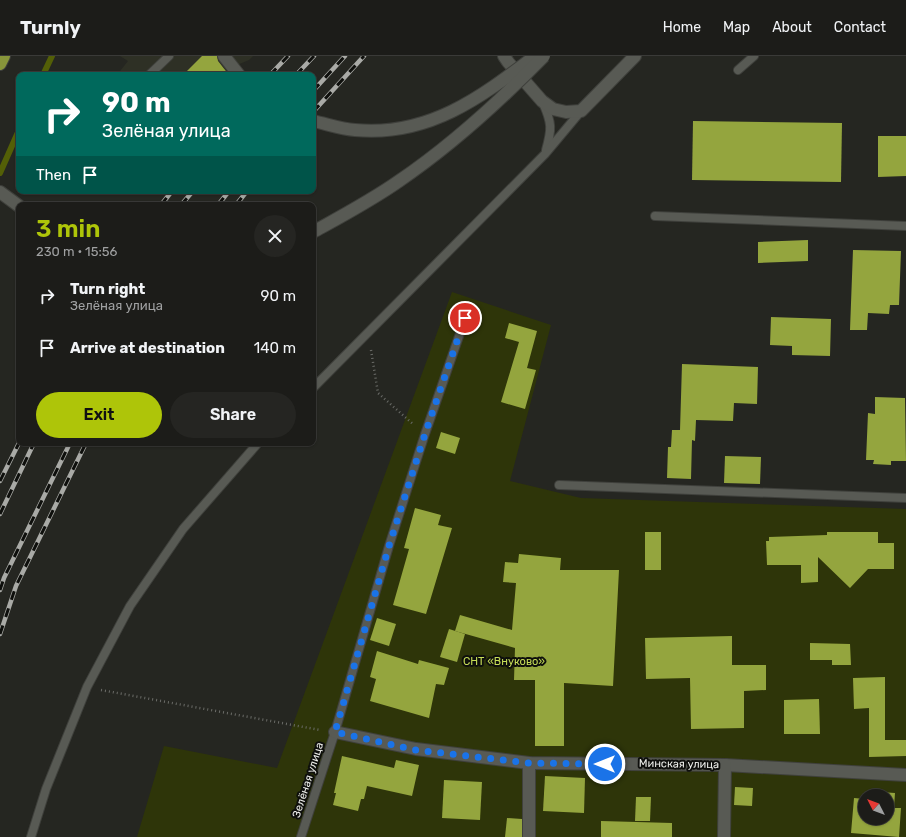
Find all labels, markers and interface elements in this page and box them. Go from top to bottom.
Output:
text: Turnly [20,16,81,39]
text: Home [663,19,701,36]
text: Map [723,19,750,36]
text: About [772,19,812,36]
text: Contact [834,19,886,36]
text: 90 m [102,86,171,119]
icon: right [36,88,88,140]
text: Зелёная улица [102,120,231,142]
icon: arrive [79,164,101,186]
text: Then [36,166,71,184]
text: 3 min [36,215,100,243]
button: close [254,215,296,257]
text: 230 m · 15:56 [36,244,117,259]
text: Turn right [70,280,145,298]
icon: right [36,285,58,307]
text: 90 m [261,287,296,305]
text: Зелёная улица [70,298,163,313]
pin [448,301,482,335]
icon: arrive [454,307,476,329]
icon: arrive [36,337,58,359]
text: Arrive at destination [70,339,225,357]
text: 140 m [254,339,296,357]
button: Exit [36,392,162,438]
button: Share [170,392,296,438]
park label: СНТ «Внуково» [463,655,545,668]
street label: Зелёная улица [290,741,326,819]
position arrow [584,743,626,785]
street label: Минская улица [639,757,719,771]
north arrow [858,789,894,825]
map controls [858,789,894,825]

